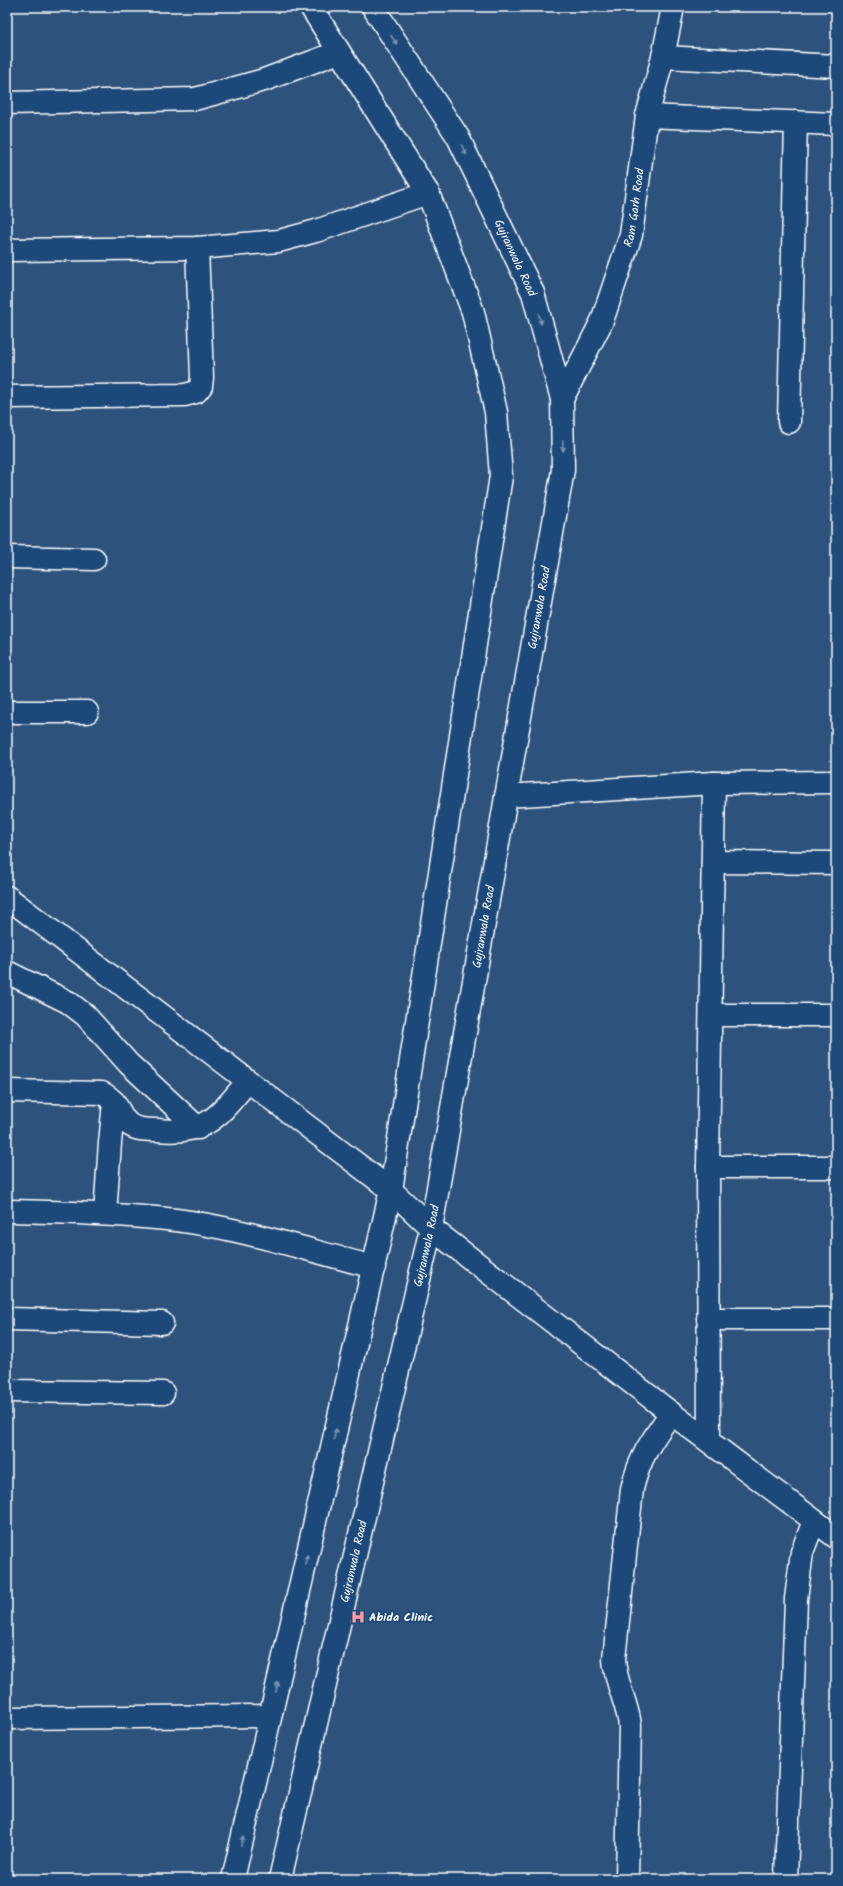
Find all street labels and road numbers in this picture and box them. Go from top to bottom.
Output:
street label: Ram Garh Road [618,166,650,249]
street label: Gujranwala Road [489,216,542,301]
street label: Gujranwala Road [523,564,556,650]
street label: Gujranwala Road [467,883,500,970]
street label: Gujranwala Road [408,1202,445,1289]
street label: Gujranwala Road [335,1518,373,1604]

